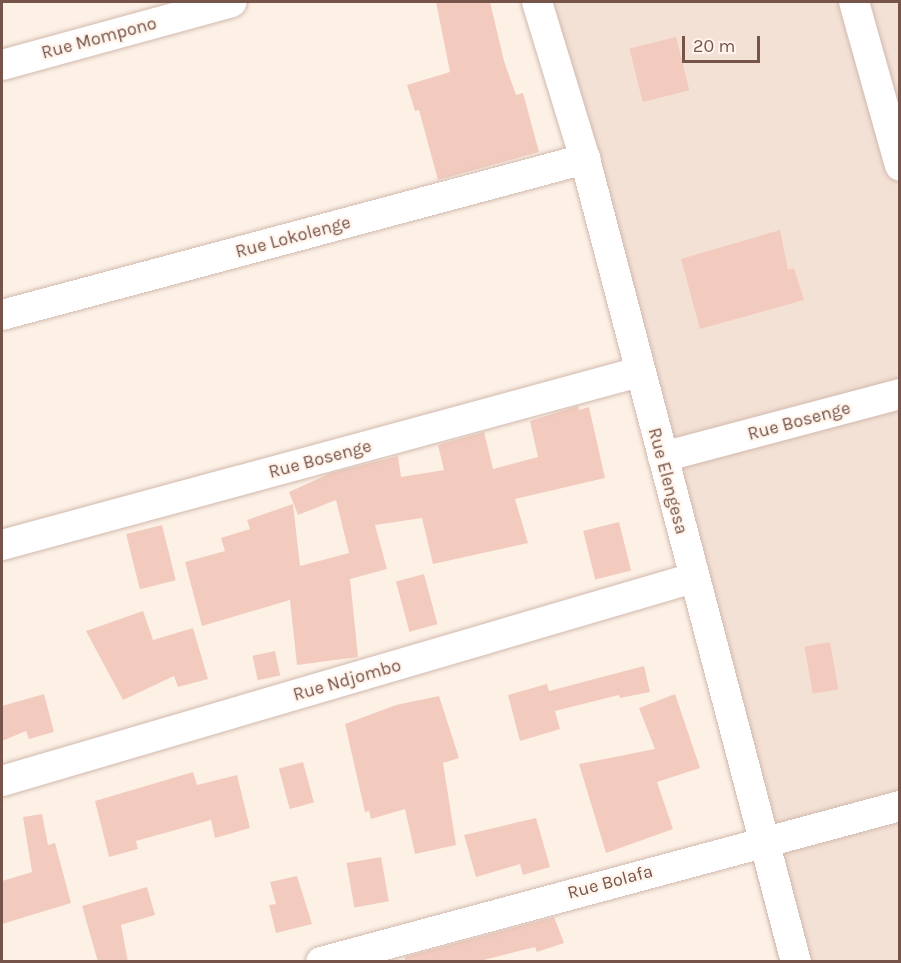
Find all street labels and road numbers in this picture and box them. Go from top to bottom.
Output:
street label: Rue Mompono [39,12,159,64]
street label: Rue Lokolenge [233,211,353,263]
street label: Rue Bosenge [745,397,853,445]
street label: Rue Elengesa [643,425,693,537]
street label: Rue Bosenge [266,435,374,483]
street label: Rue Ndjombo [291,654,403,706]
street label: Rue Bolafa [565,860,655,904]

